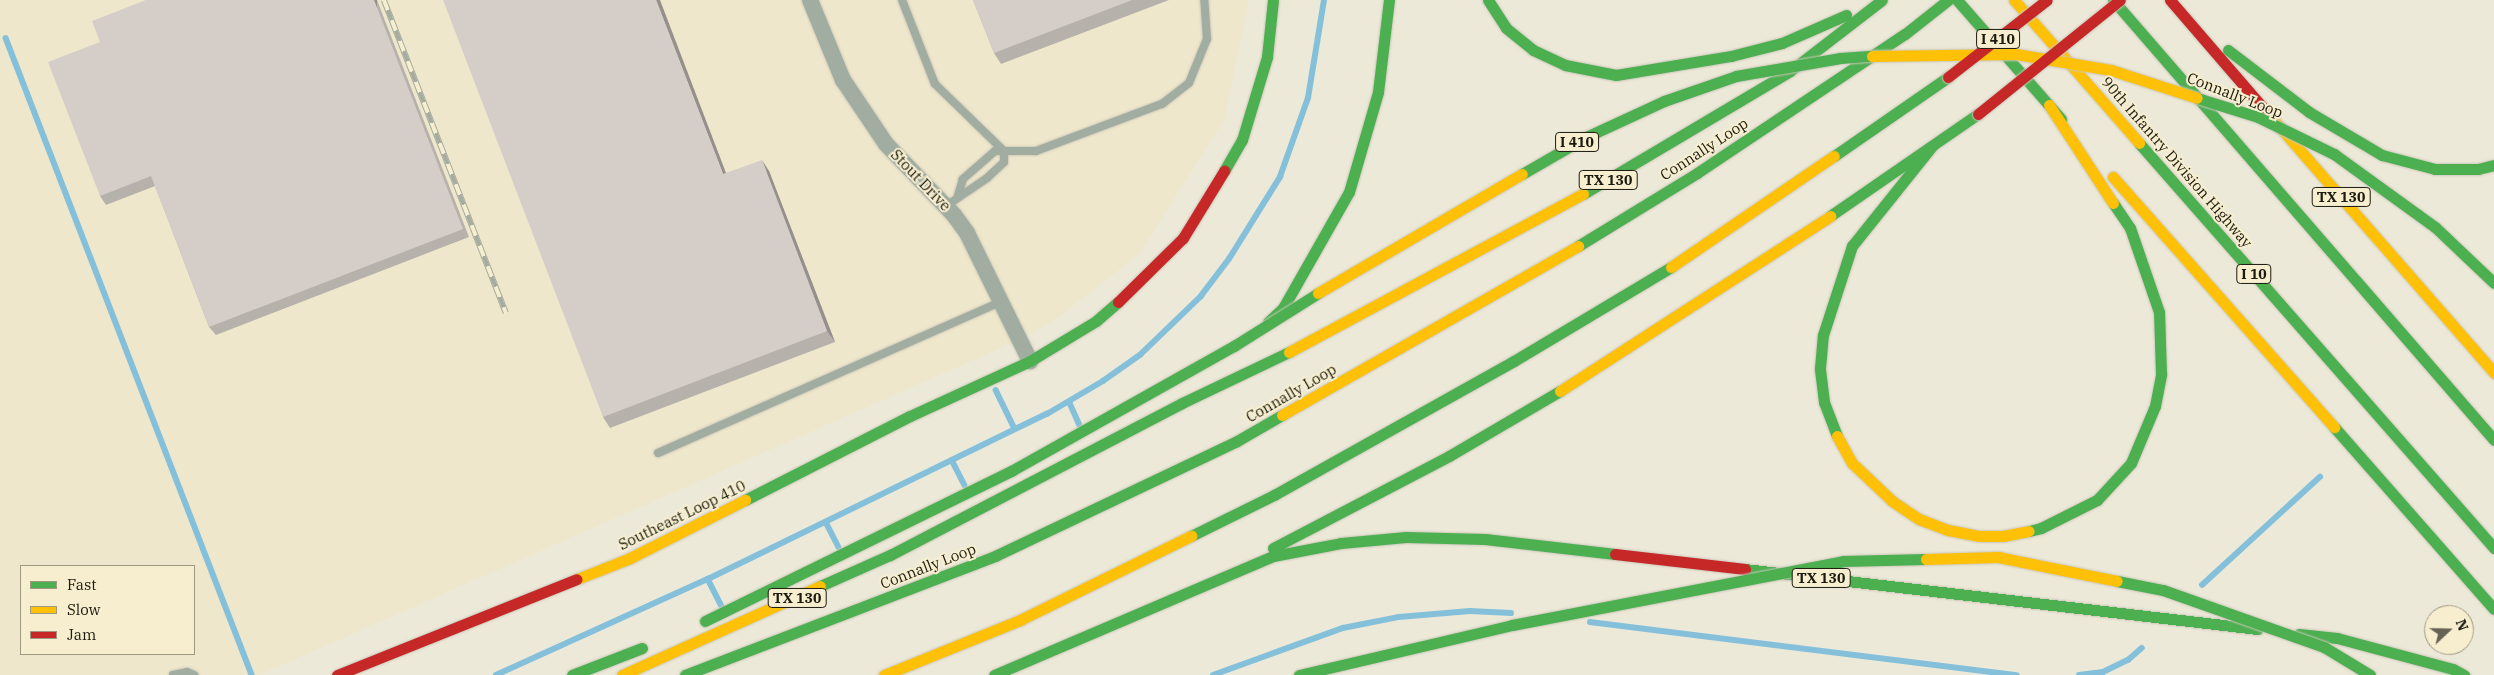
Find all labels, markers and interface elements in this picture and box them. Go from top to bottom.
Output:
road number: I 410 [1976,28,2020,50]
street label: Connally Loop [2185,68,2285,122]
street label: 90th Infantry Division Highway [2098,73,2256,251]
street label: Connally Loop [1657,114,1751,184]
road number: I 410 [1554,130,1600,154]
street label: Stout Drive [887,146,955,214]
road number: TX 130 [1578,168,1638,192]
road number: TX 130 [2311,186,2371,208]
road number: I 10 [2235,262,2273,286]
street label: Connally Loop [1243,360,1339,426]
street label: Southeast Loop 410 [615,476,749,554]
street label: Connally Loop [878,539,978,593]
legend [20,565,195,655]
road number: TX 130 [1791,566,1851,590]
text: Fast [67,575,97,594]
road number: TX 130 [767,586,827,610]
text: Slow [67,600,100,619]
north arrow [2424,605,2474,655]
text: N [2452,617,2472,633]
text: Jam [67,625,96,644]

